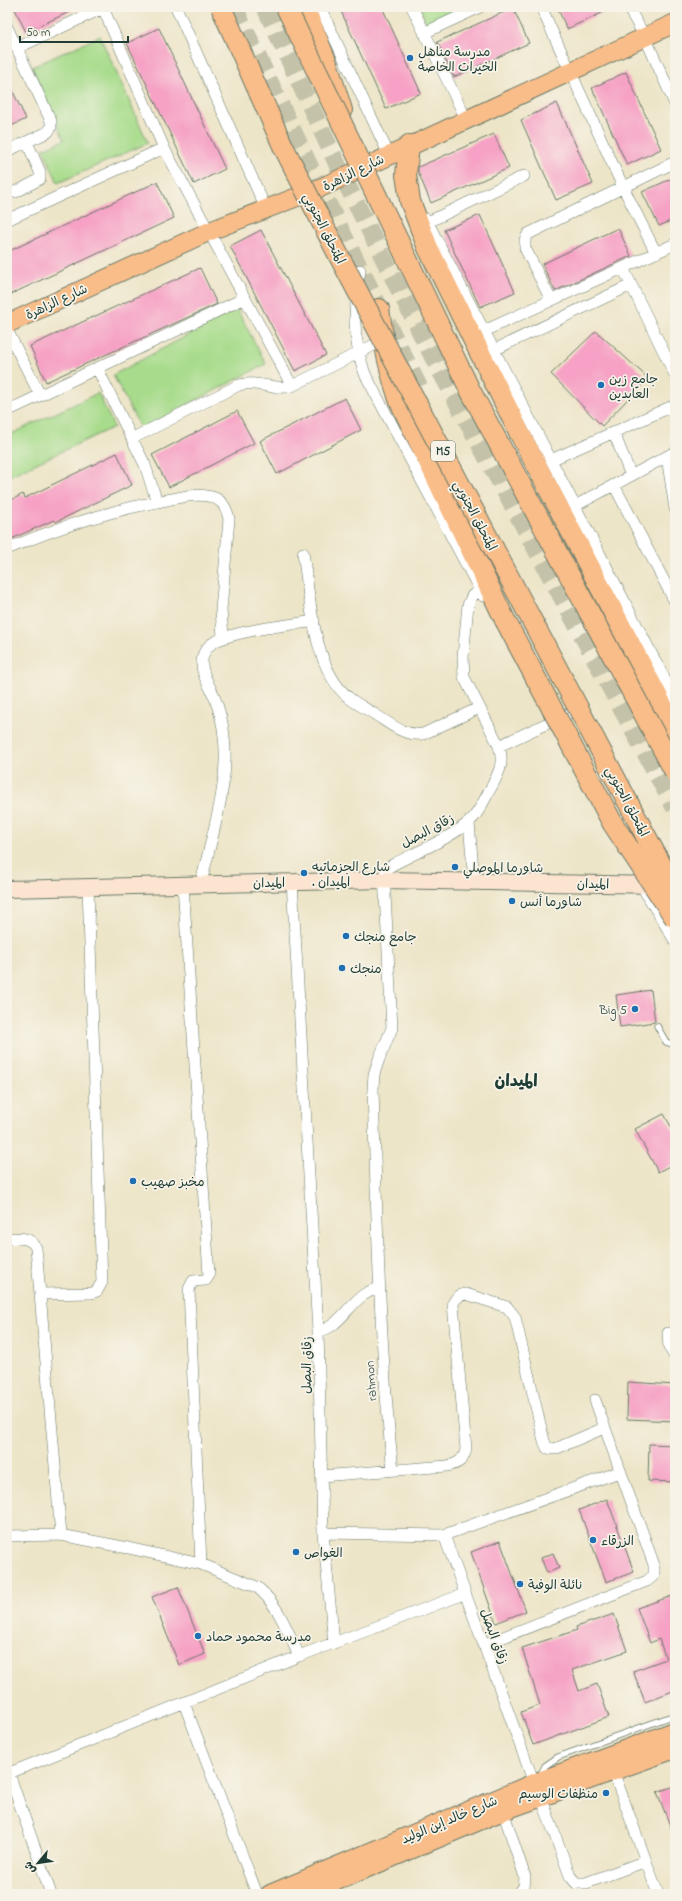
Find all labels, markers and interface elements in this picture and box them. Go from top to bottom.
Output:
scale bar [20,18,128,44]
text: 50 m [26,24,50,42]
place label: مدرسة مناهل الخيرات الخاصة [418,43,497,77]
marker: مدرسة مناهل الخيرات الخاصة [405,53,415,63]
street label: شارع الزاهرة [320,150,388,196]
street label: المتحلق الجنوبي [297,190,350,268]
street label: شارع الزاهرة [22,280,91,325]
place label: جامع زين العابدين [609,370,658,404]
marker: جامع زين العابدين [596,380,606,390]
road number: M5 [431,441,455,461]
street label: المتحلق الجنوبي [447,477,501,555]
street label: المتحلق الجنوبي [599,763,653,841]
street label: زقاق البصل [398,809,458,853]
place label: شارع الجزماتيه . الميدان [312,858,390,892]
place label: شاورما الموصلي [463,859,543,879]
marker: شاورما الموصلي [450,862,460,872]
marker: شارع الجزماتيه . الميدان [299,868,309,878]
street label: الميدان [253,874,285,893]
street label: الميدان [577,875,609,894]
place label: شاورما أنس [520,893,582,912]
marker: شاورما أنس [507,896,517,906]
place label: جامع منجك [354,928,417,947]
marker: جامع منجك [341,931,351,941]
place label: منجك [350,960,382,979]
marker: منجك [337,963,347,973]
place label: Big 5 [598,1001,628,1021]
marker: Big 5 [630,1004,640,1014]
district label: الميدان [494,1069,538,1094]
place label: مخبز صهيب [141,1173,204,1192]
marker: مخبز صهيب [128,1176,138,1186]
street label: زقاق البصل [297,1336,318,1394]
street label: rahmon [361,1360,382,1402]
place label: الزرقاء [601,1532,634,1551]
marker: الزرقاء [588,1535,598,1545]
place label: الغواص [304,1544,343,1563]
marker: الغواص [291,1547,301,1557]
place label: نائلة الوفية [528,1576,582,1595]
marker: نائلة الوفية [515,1579,525,1589]
street label: زقاق البصل [475,1606,512,1667]
place label: مدرسة محمود حماد [206,1628,312,1647]
marker: مدرسة محمود حماد [193,1631,203,1641]
place label: منظفات الوسيم [518,1785,598,1804]
marker: منظفات الوسيم [601,1788,611,1798]
street label: شارع خالد إبن الوليد [399,1792,501,1849]
north arrow [18,1843,58,1883]
text: ش [20,1858,40,1877]

